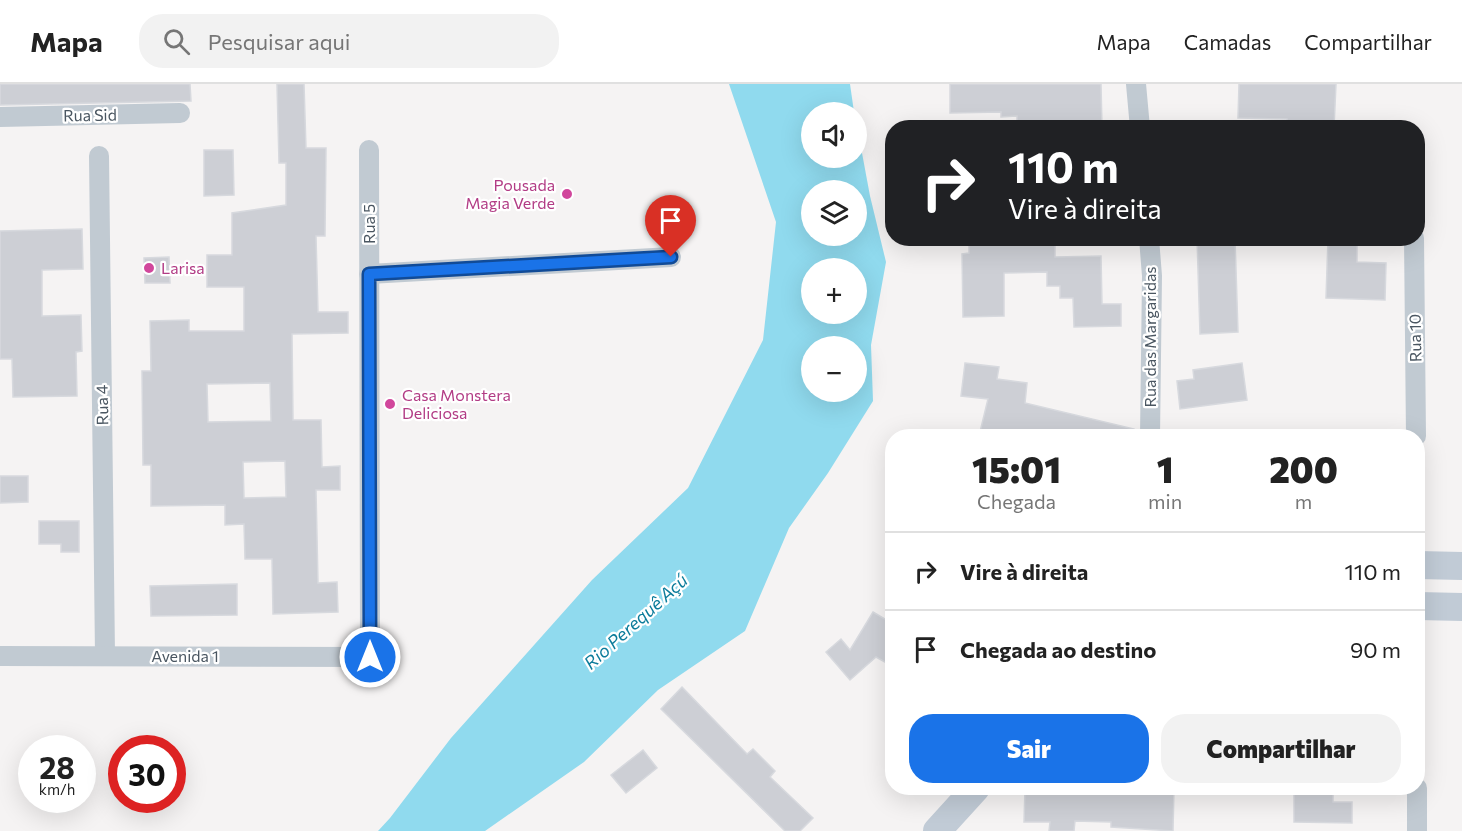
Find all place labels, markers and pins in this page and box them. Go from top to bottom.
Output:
place label: Pousada Magia Verde [465,175,555,212]
marker: Pousada Magia Verde [560,187,574,201]
pin [645,195,696,257]
place label: Larisa [161,258,205,277]
marker: Larisa [142,261,156,275]
place label: Casa Monstera Deliciosa [402,385,511,422]
marker: Casa Monstera Deliciosa [383,397,397,411]

